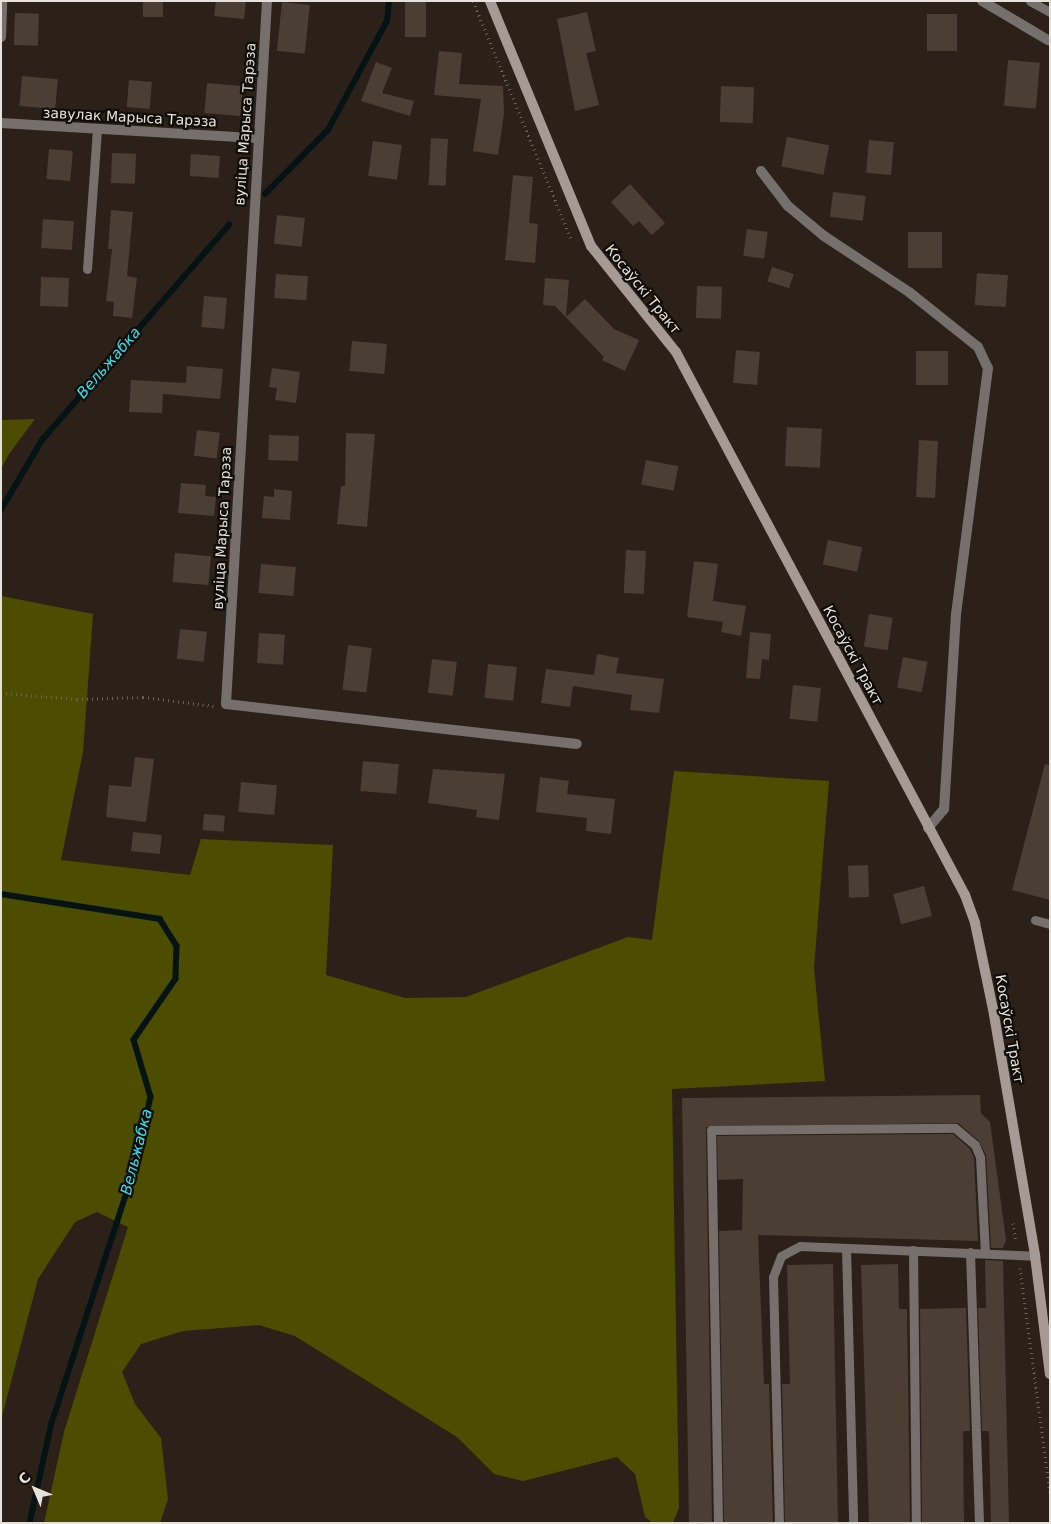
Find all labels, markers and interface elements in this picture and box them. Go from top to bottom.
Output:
street label: вуліца Марыса Тарэза [231,42,259,206]
street label: завулак Марыса Тарэза [43,104,217,130]
street label: Косаўскі Тракт [602,241,684,337]
water label: Вельжабка [73,324,145,402]
street label: вуліца Марыса Тарэза [209,446,235,610]
street label: Косаўскі Тракт [820,602,886,708]
street label: Косаўскі Тракт [992,973,1028,1085]
water label: Вельжабка [118,1107,156,1197]
north arrow [10,1464,60,1514]
text: С [15,1469,34,1488]

